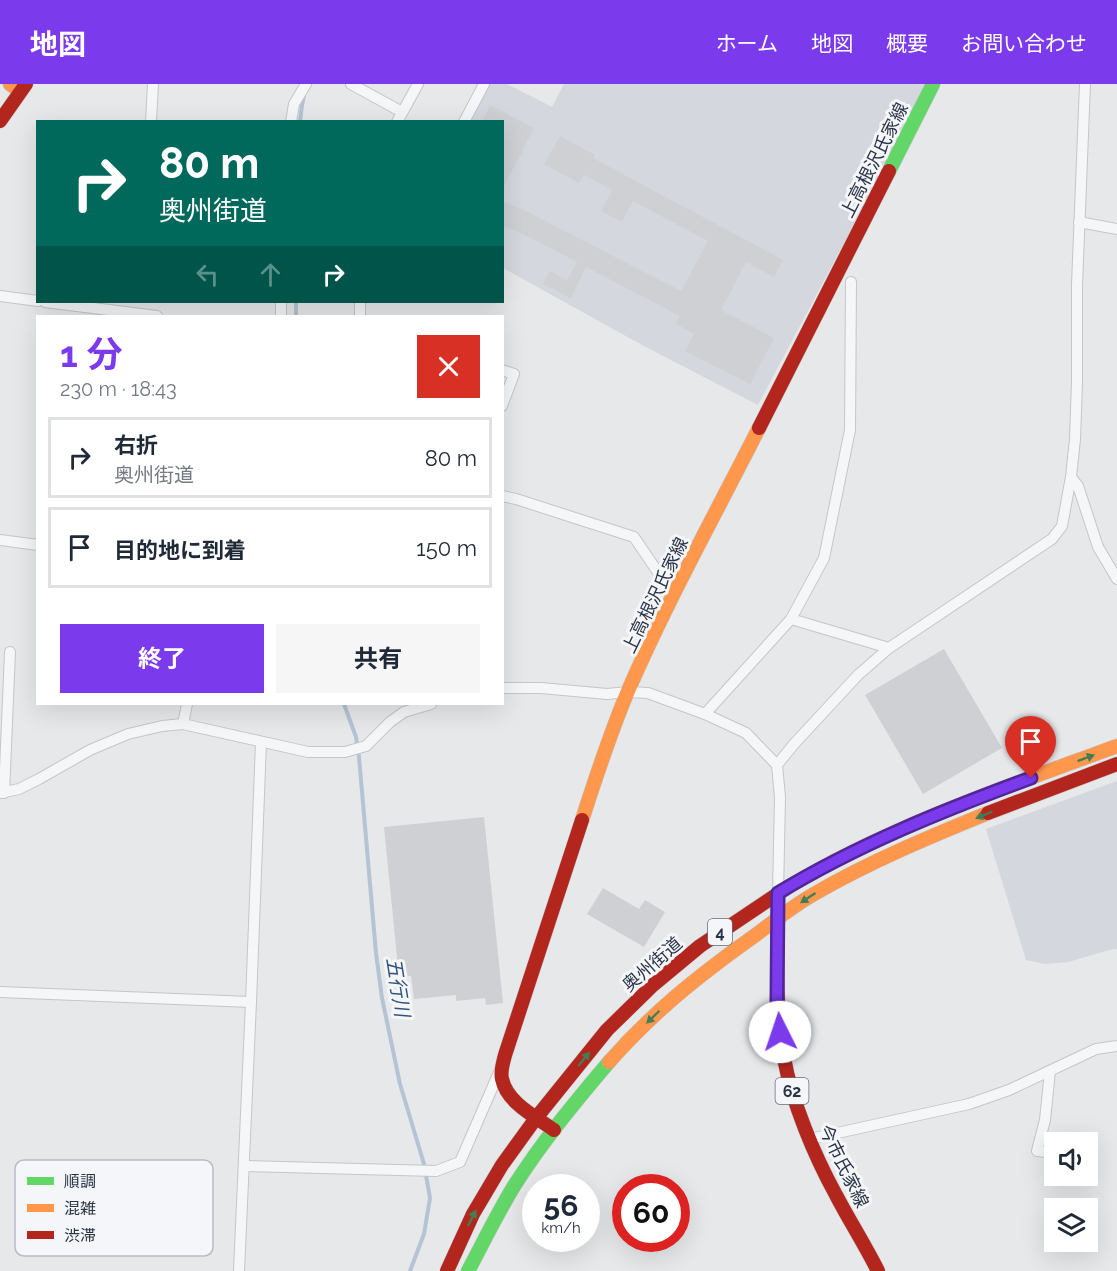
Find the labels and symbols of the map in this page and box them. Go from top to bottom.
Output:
street label: 上高根沢氏家線 [836,99,912,221]
street label: 上高根沢氏家線 [618,534,692,656]
pin [1005,716,1056,778]
one-way arrow [1077,752,1095,762]
one-way arrow [975,811,993,820]
one-way arrow [800,893,816,904]
road number: 4 [708,919,732,945]
street label: 奥州街道 [618,932,686,996]
water label: 五行川 [381,955,415,1020]
position arrow [748,1000,812,1064]
one-way arrow [647,1009,661,1023]
one-way arrow [577,1051,590,1067]
road number: 62 [776,1078,808,1104]
street label: 今市氏家線 [815,1121,873,1211]
legend [15,1160,213,1256]
text: 順調 [64,1172,96,1191]
speed limit sign: 60 [612,1174,690,1252]
text: 混雑 [64,1199,96,1218]
one-way arrow [467,1210,476,1227]
text: 渋滞 [64,1226,96,1245]

